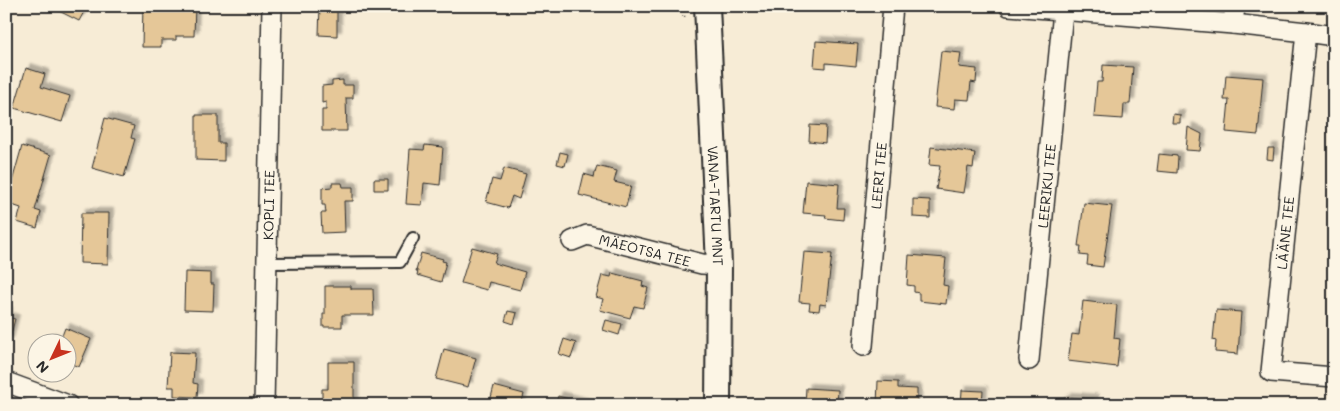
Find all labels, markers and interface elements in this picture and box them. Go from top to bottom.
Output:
street label: LEERI TEE [866,141,890,210]
street label: LEERIKU TEE [1032,143,1060,229]
street label: VANA-TARTU MNT [704,145,729,266]
street label: KOPLI TEE [258,170,278,240]
street label: LÄÄNE TEE [1272,195,1298,271]
street label: MÄEOTSA TEE [597,229,693,270]
north arrow [28,334,78,384]
text: N [32,357,53,378]

